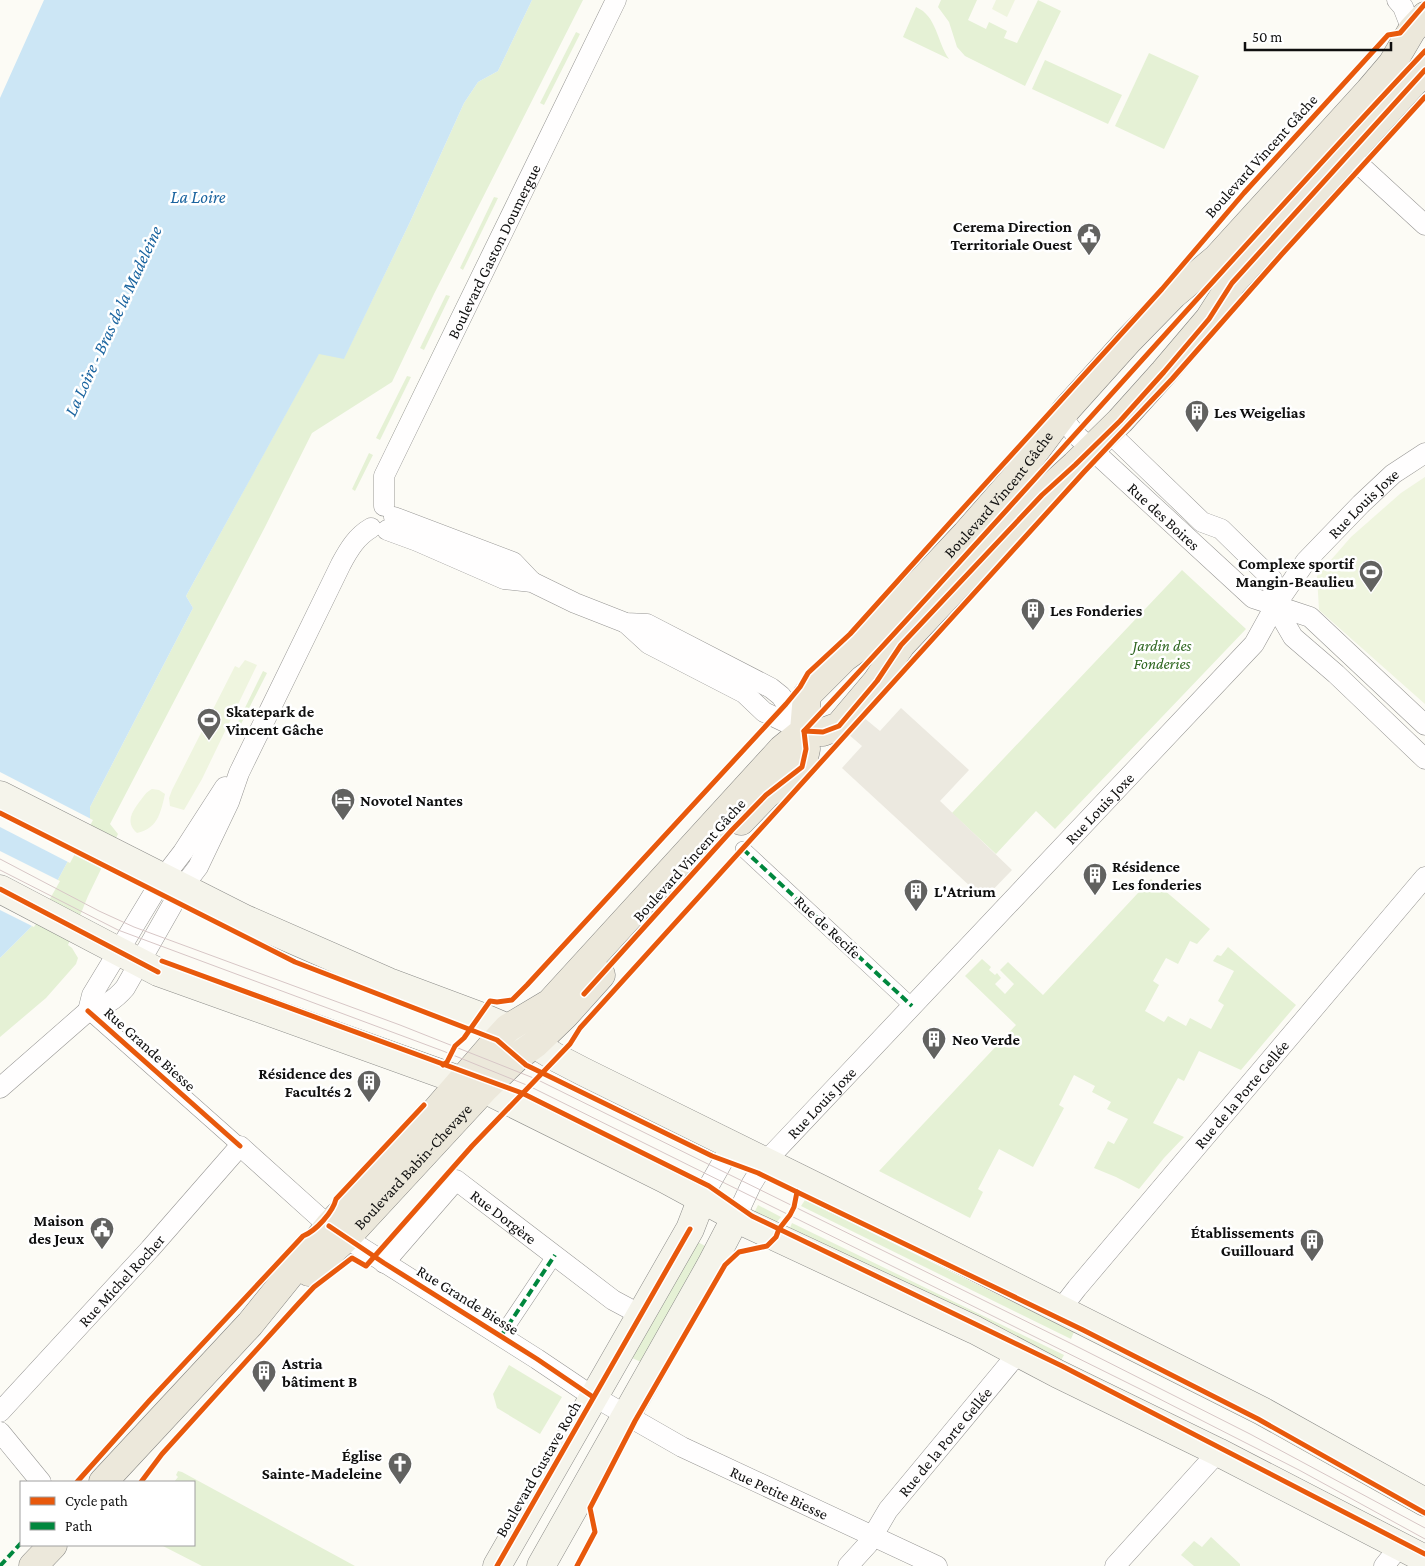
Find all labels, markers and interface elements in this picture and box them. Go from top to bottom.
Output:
scale bar [1245,20,1391,52]
text: 50 m [1252,29,1282,45]
street label: Boulevard Vincent Gâche [1201,91,1321,221]
street label: Boulevard Gaston Doumergue [444,161,543,341]
water label: La Loire [170,187,226,207]
place label: Cerema Direction Territoriale Ouest [950,218,1072,253]
public building icon: Cerema Direction Territoriale Ouest [1076,222,1102,256]
water label: La Loire - Bras de la Madeleine [60,223,166,419]
building icon: Les Weigelias [1184,399,1210,433]
place label: Les Weigelias [1214,404,1306,421]
street label: Boulevard Vincent Gâche [940,428,1056,561]
street label: Rue Louis Joxe [1324,465,1401,541]
street label: Rue des Boires [1125,479,1204,553]
place label: Complexe sportif Mangin-Beaulieu [1236,555,1356,590]
sports icon: Complexe sportif Mangin-Beaulieu [1358,559,1384,593]
building icon: Les Fonderies [1020,597,1046,631]
place label: Les Fonderies [1050,602,1143,619]
park label: Jardin des Fonderies [1130,637,1192,672]
place label: Skatepark de Vincent Gâche [225,703,324,738]
sports icon: Skatepark de Vincent Gâche [196,707,222,741]
street label: Rue Louis Joxe [1061,769,1137,847]
hotel icon: Novotel Nantes [330,787,356,821]
place label: Novotel Nantes [360,792,463,809]
street label: Boulevard Vincent Gâche [629,795,749,925]
place label: Résidence Les fonderies [1112,858,1202,893]
building icon: Résidence Les fonderies [1082,862,1108,896]
building icon: L'Atrium [903,878,929,912]
place label: L'Atrium [934,883,996,900]
street label: Rue de Recife [792,892,864,962]
street label: Rue Grande Biesse [101,1004,199,1094]
building icon: Neo Verde [921,1026,947,1060]
place label: Neo Verde [952,1031,1020,1048]
street label: Rue de la Porte Gellée [1191,1036,1292,1152]
street label: Rue Louis Joxe [783,1063,859,1142]
place label: Résidence des Facultés 2 [258,1065,352,1100]
building icon: Résidence des Facultés 2 [356,1069,382,1103]
street label: Boulevard Babin-Chevaye [350,1100,475,1233]
street label: Rue Dorgère [468,1186,540,1247]
place label: Maison des Jeux [28,1212,85,1247]
public building icon: Maison des Jeux [89,1216,115,1250]
place label: Établissements Guillouard [1191,1224,1294,1259]
building icon: Établissements Guillouard [1299,1228,1325,1262]
street label: Rue Michel Rocher [75,1231,168,1330]
street label: Rue Grande Biesse [414,1262,522,1338]
place label: Astria bâtiment B [281,1355,357,1390]
building icon: Astria bâtiment B [251,1359,277,1393]
street label: Rue de la Porte Gellée [895,1384,995,1500]
street label: Boulevard Gustave Roch [492,1398,584,1540]
place label: Église Sainte-Madeleine [262,1447,383,1482]
church icon: Église Sainte-Madeleine [387,1451,413,1485]
street label: Rue Petite Biesse [728,1462,831,1523]
legend [20,1481,195,1546]
text: Cycle path [65,1493,128,1510]
text: Path [65,1518,92,1534]

